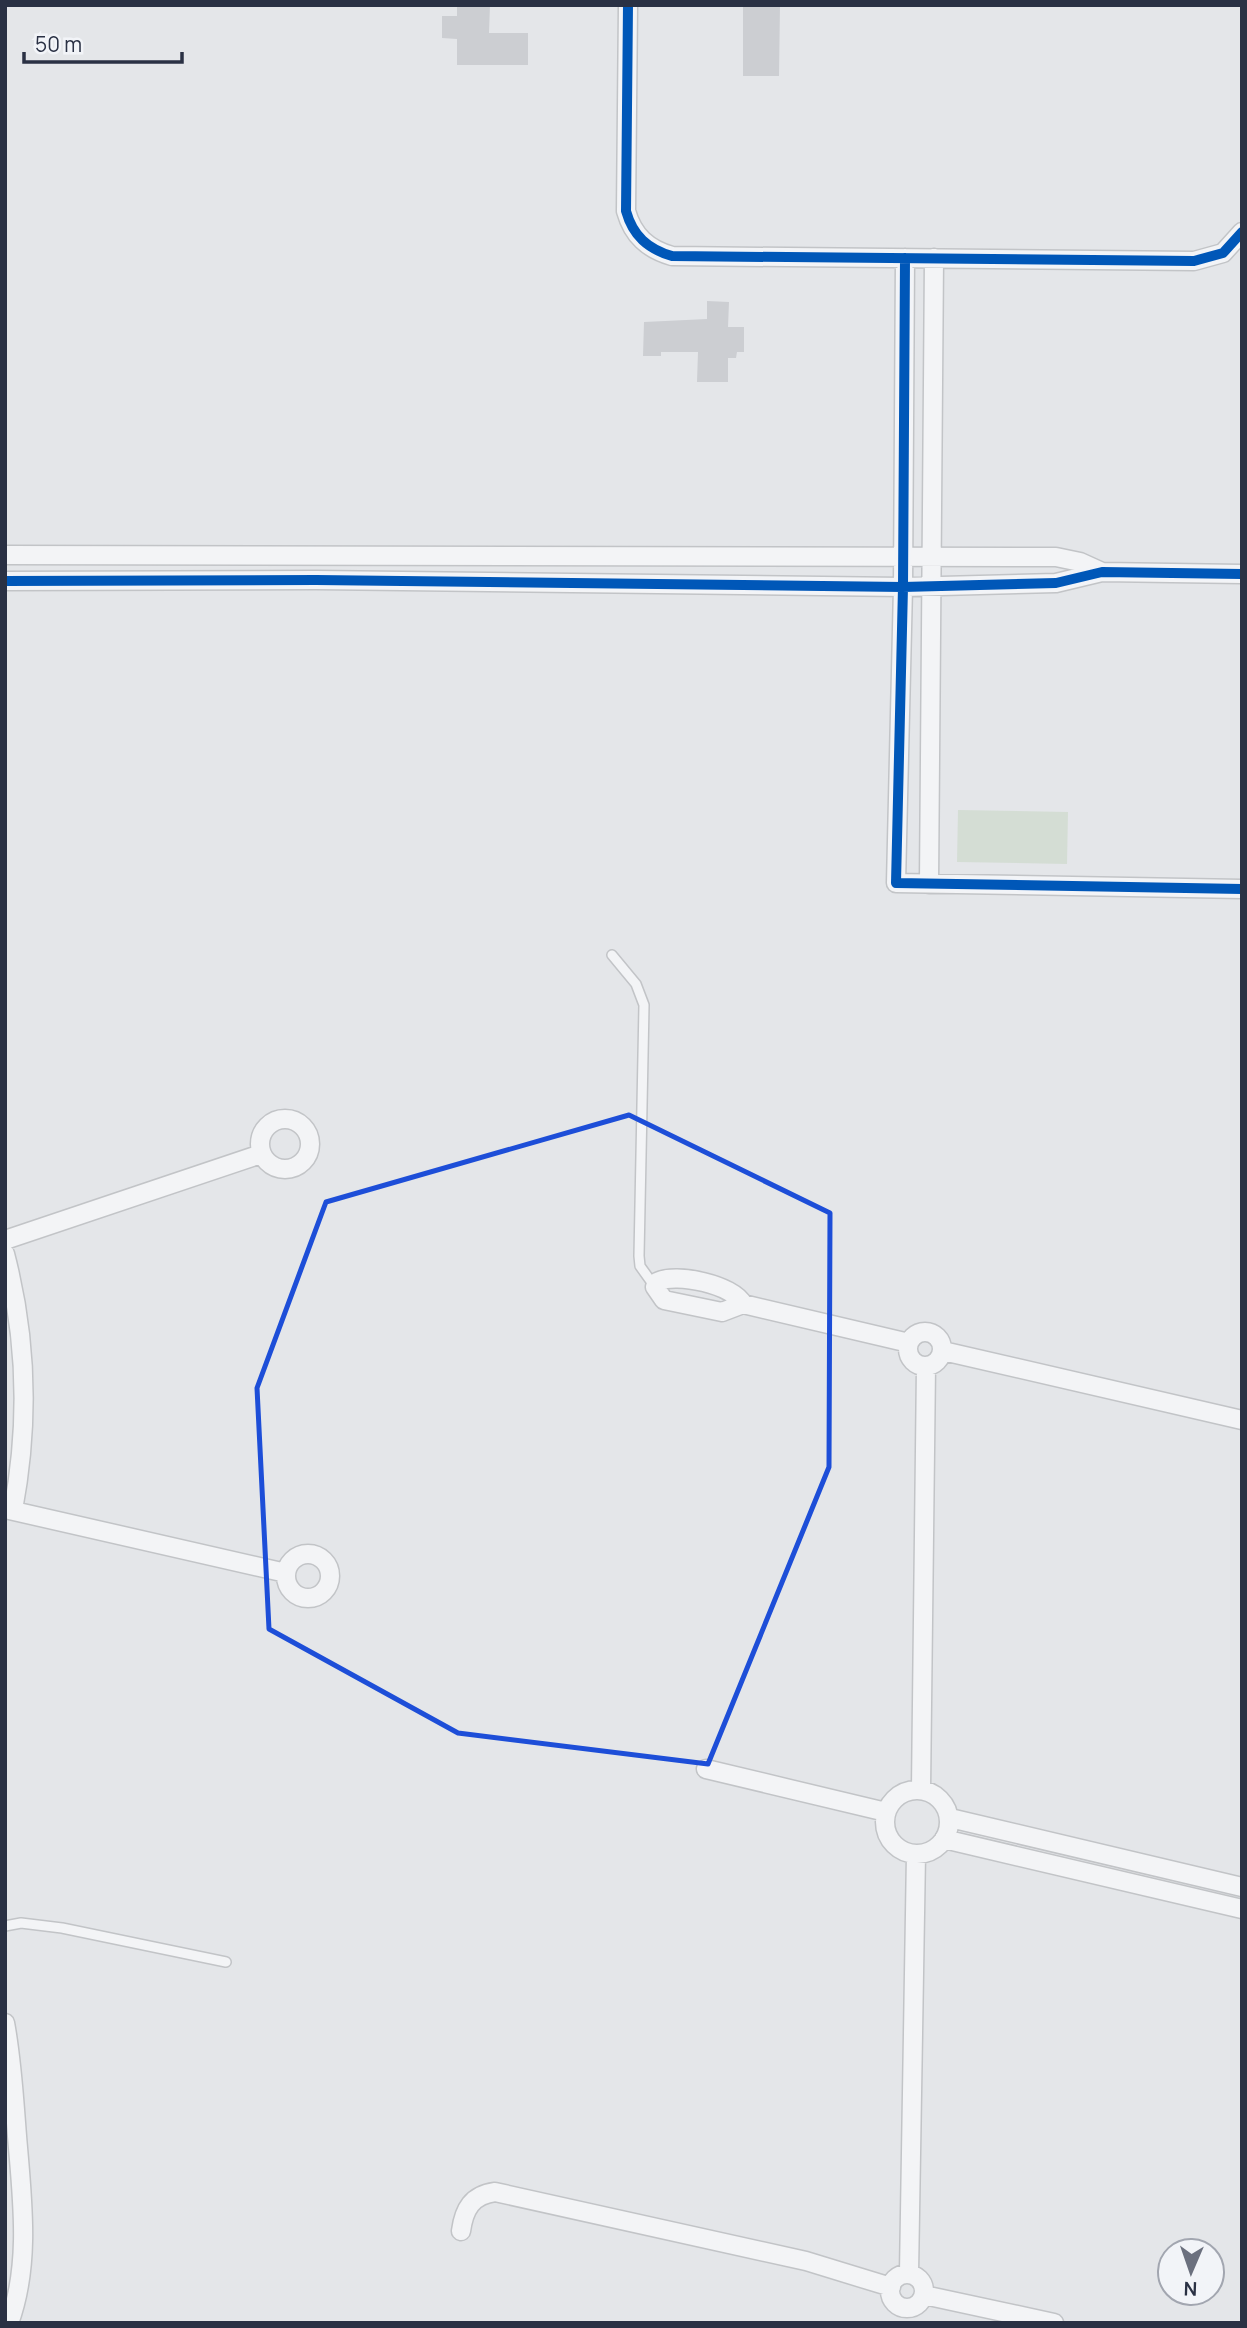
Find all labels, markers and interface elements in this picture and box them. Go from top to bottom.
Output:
scale bar [24,21,182,65]
text: 50 m [35,30,82,58]
north arrow [1156,2237,1226,2307]
text: N [1183,2276,1198,2302]

